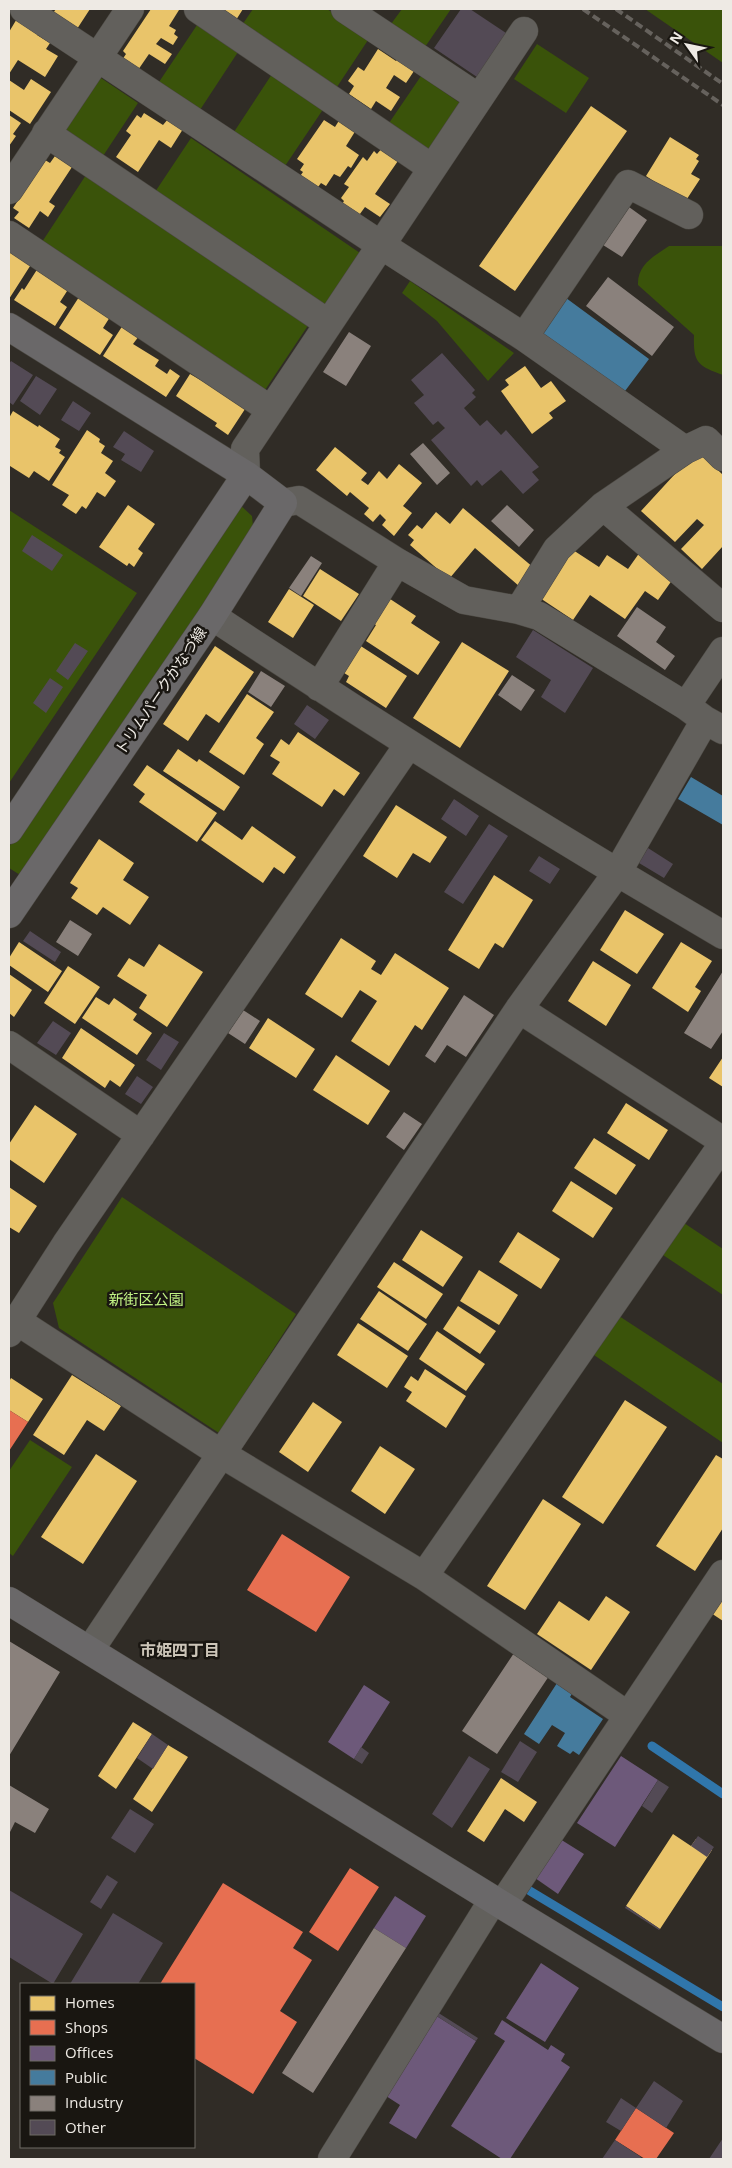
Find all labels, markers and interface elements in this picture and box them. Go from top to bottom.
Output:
north arrow [662,20,712,70]
text: N [665,28,687,48]
street label: トリムパークかなづ線 [110,623,210,758]
park label: 新街区公園 [108,1289,184,1309]
district label: 市姫四丁目 [140,1639,220,1661]
legend [20,1983,195,2148]
text: Homes [65,1992,115,2012]
text: Shops [65,2017,108,2037]
text: Offices [65,2042,113,2062]
text: Public [65,2067,107,2087]
text: Industry [65,2092,123,2112]
text: Other [65,2117,106,2137]

